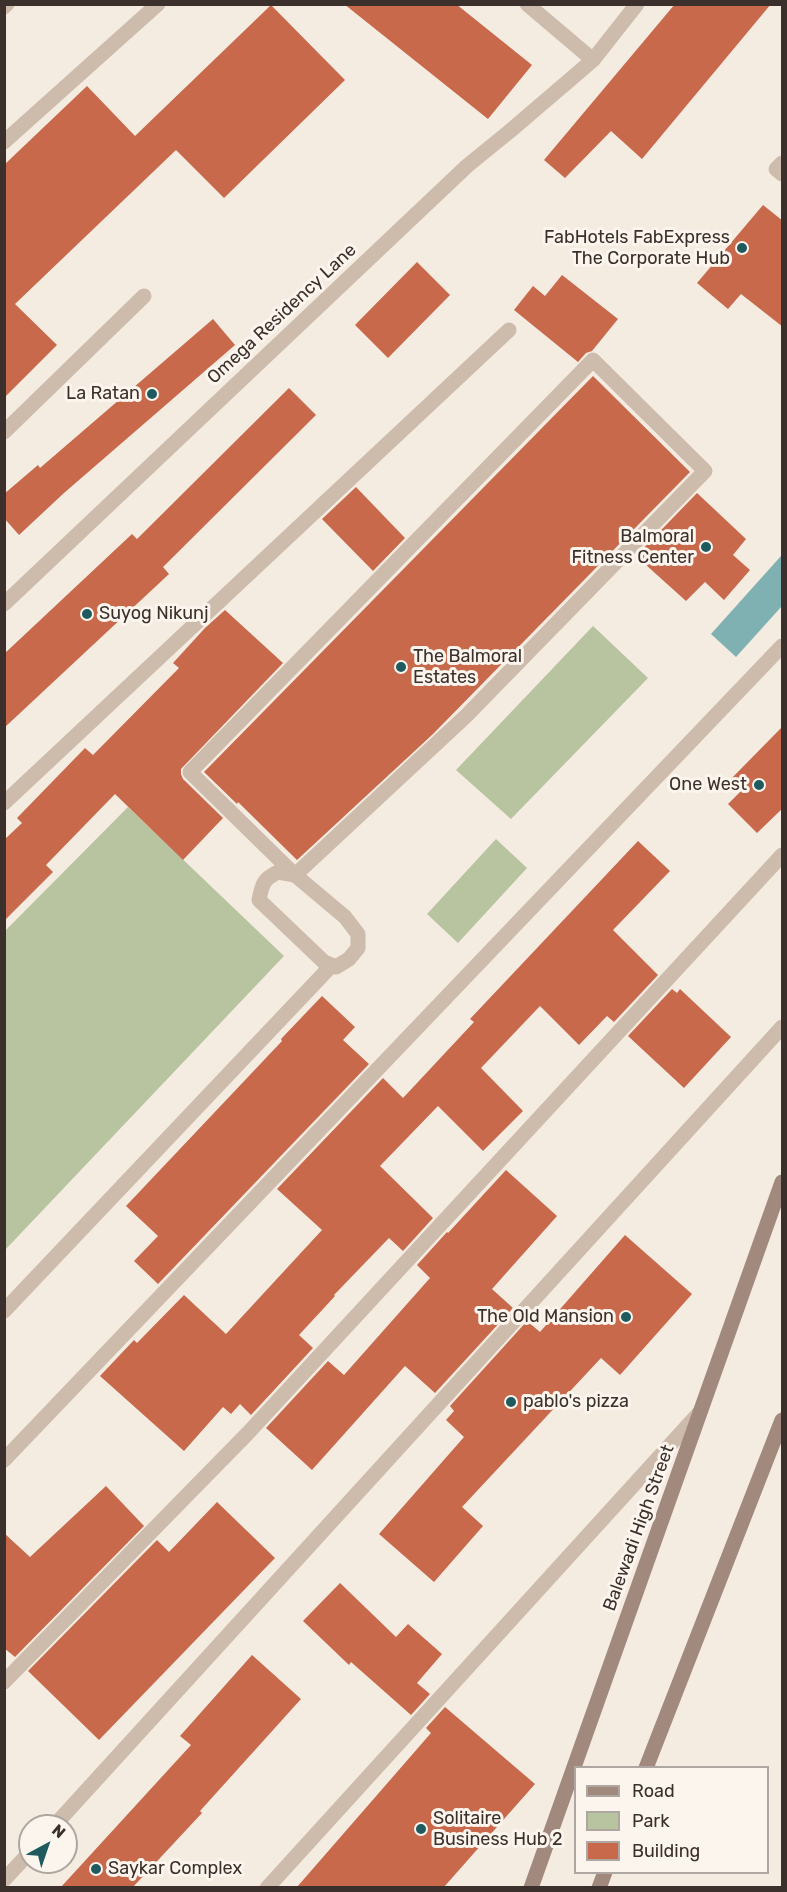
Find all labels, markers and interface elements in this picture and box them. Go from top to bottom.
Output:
place label: FabHotels FabExpress The Corporate Hub [544,227,730,270]
street label: Omega Residency Lane [203,239,361,389]
marker: FabHotels FabExpress The Corporate Hub [735,241,749,255]
place label: La Ratan [66,383,140,405]
marker: La Ratan [145,387,159,401]
place label: Balmoral Fitness Center [572,526,694,568]
marker: Balmoral Fitness Center [699,540,713,554]
place label: Suyog Nikunj [99,603,209,625]
marker: Suyog Nikunj [80,607,94,621]
place label: The Balmoral Estates [413,646,522,688]
marker: The Balmoral Estates [394,660,408,674]
place label: One West [669,774,747,796]
marker: One West [752,778,766,792]
place label: The Old Mansion [477,1306,614,1328]
marker: The Old Mansion [619,1310,633,1324]
place label: pablo's pizza [523,1391,629,1413]
marker: pablo's pizza [504,1395,518,1409]
street label: Balewadi High Street [599,1442,679,1614]
legend [574,1766,769,1874]
text: Road [632,1780,675,1802]
place label: Solitaire Business Hub 2 [433,1808,563,1850]
text: Park [632,1810,669,1832]
north arrow [18,1814,78,1874]
text: N [48,1820,69,1842]
marker: Solitaire Business Hub 2 [414,1822,428,1836]
text: Building [632,1840,700,1862]
place label: Saykar Complex [108,1858,242,1880]
marker: Saykar Complex [89,1862,103,1876]

